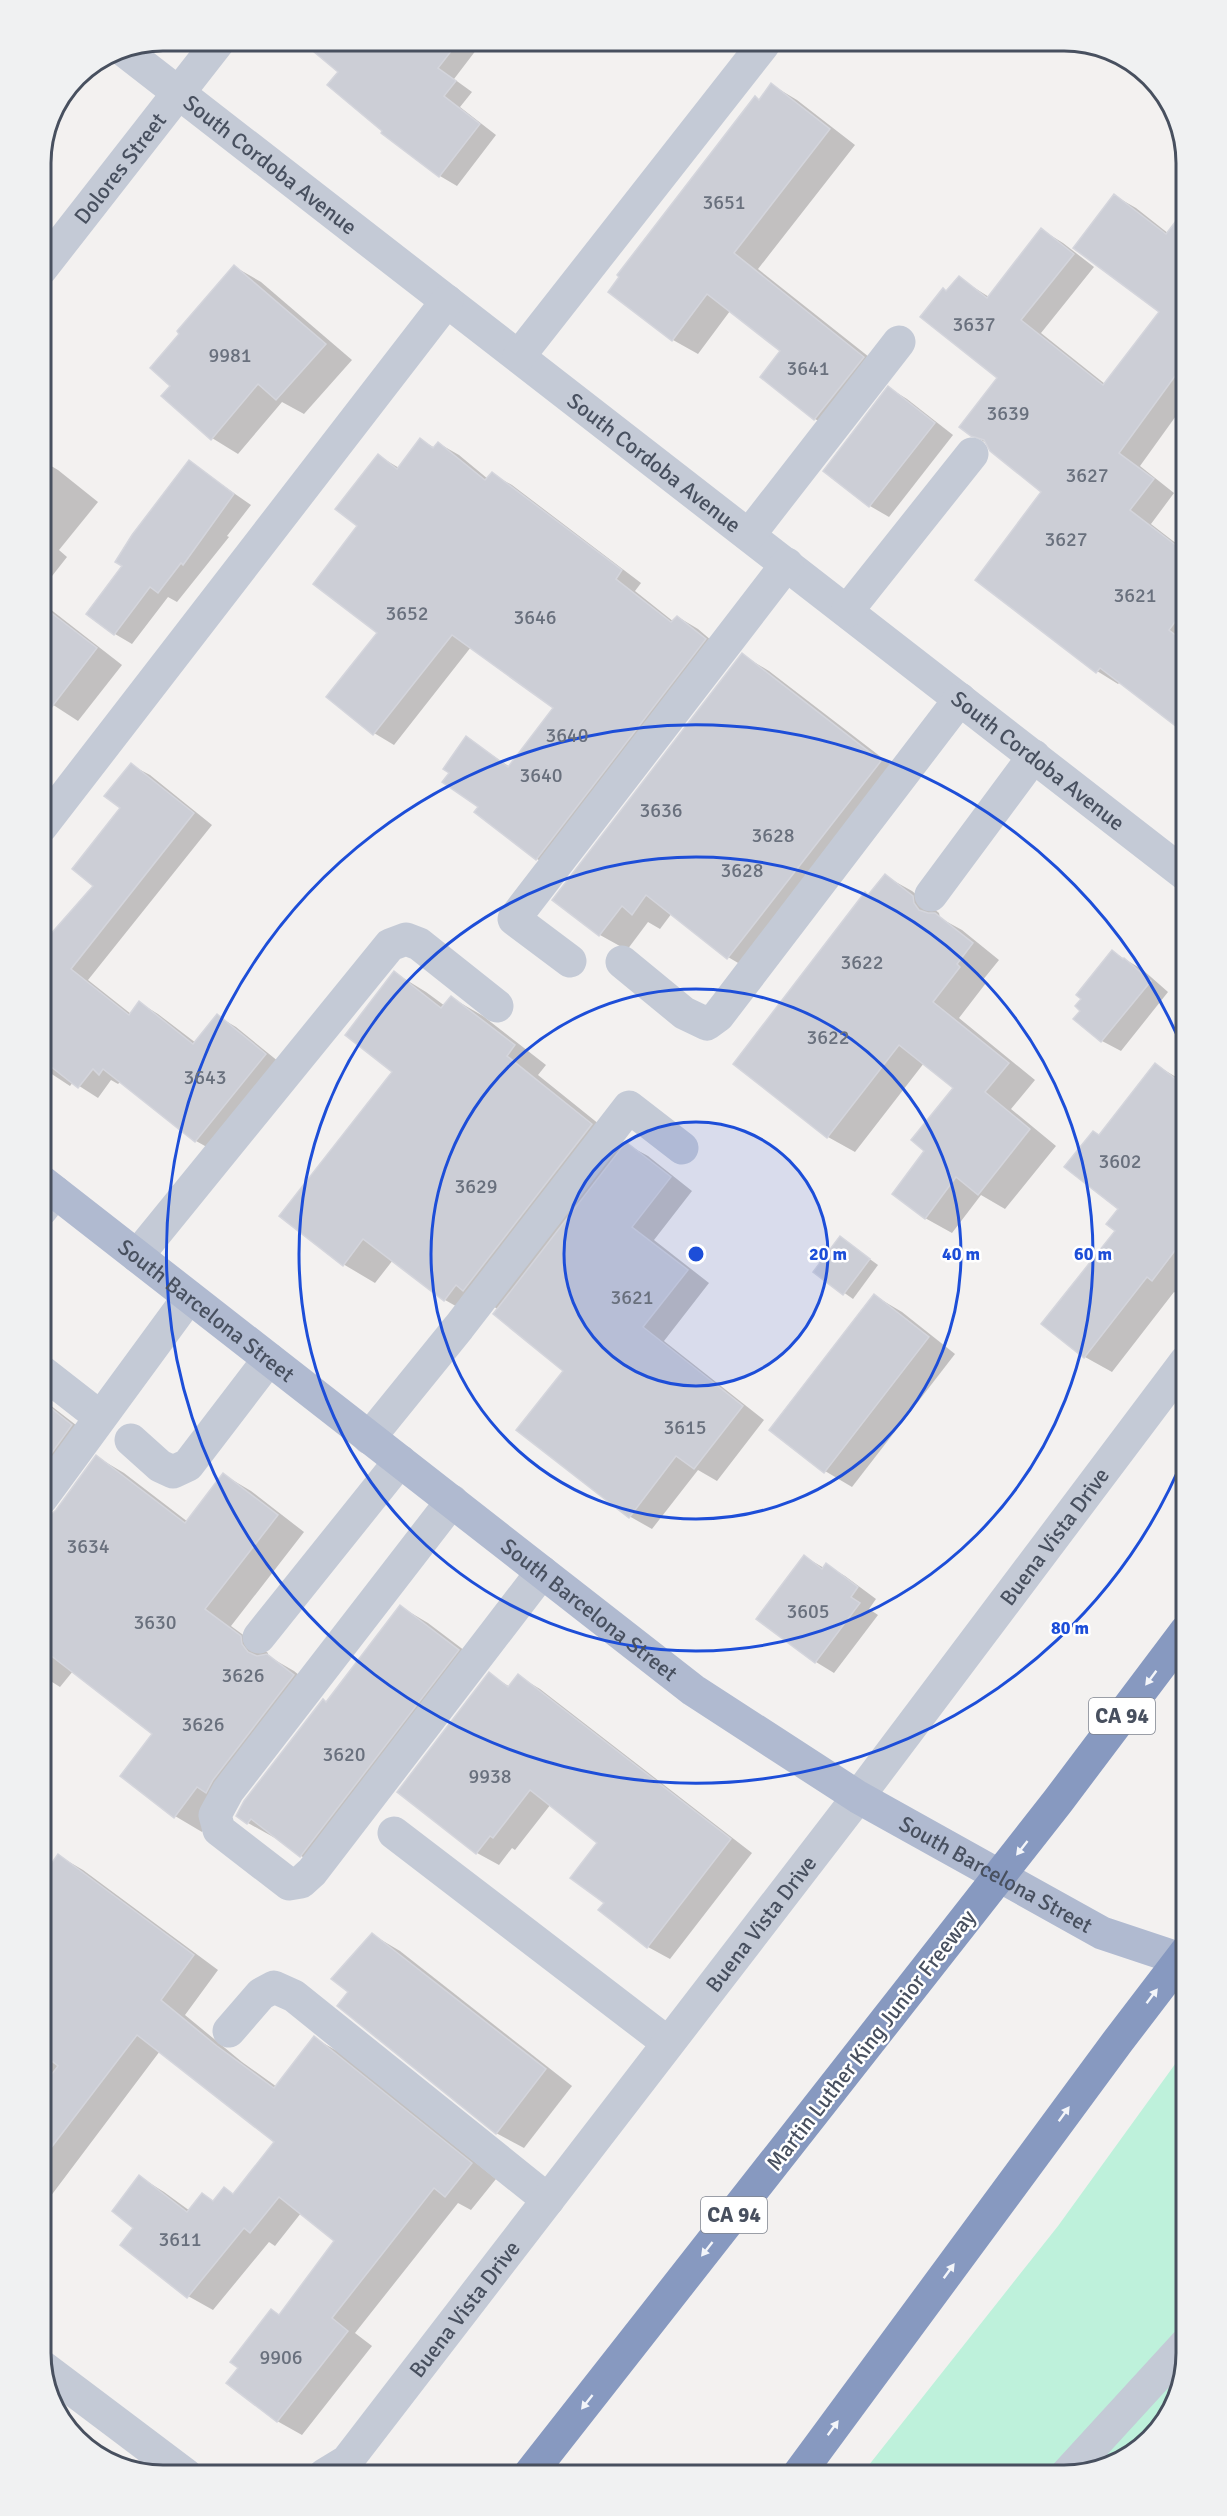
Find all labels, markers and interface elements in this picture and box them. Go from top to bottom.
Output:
street label: South Cordoba Avenue [178,89,363,240]
street label: Dolores Street [68,107,172,229]
house number: 3651 [702,190,746,215]
house number: 3637 [952,312,996,337]
house number: 9981 [208,343,252,368]
house number: 3641 [786,356,830,381]
street label: South Cordoba Avenue [562,387,747,538]
house number: 3639 [986,401,1030,426]
house number: 3627 [1065,463,1109,488]
house number: 3627 [1044,527,1088,552]
house number: 3621 [1113,583,1157,608]
house number: 3652 [385,601,429,626]
house number: 3646 [513,605,557,630]
street label: South Cordoba Avenue [946,685,1130,836]
house number: 3640 [545,723,589,748]
house number: 3640 [519,763,563,788]
house number: 3636 [639,798,683,823]
house number: 3628 [751,823,795,848]
house number: 3628 [720,858,764,883]
house number: 3622 [840,950,884,975]
house number: 3622 [806,1025,850,1050]
house number: 3643 [183,1065,227,1090]
house number: 3602 [1098,1149,1142,1174]
house number: 3629 [454,1174,498,1199]
street label: South Barcelona Street [113,1233,301,1388]
text: 20 m [809,1243,847,1265]
text: 40 m [942,1243,980,1265]
text: 60 m [1074,1243,1112,1265]
centre of rings [686,1244,706,1264]
house number: 3621 [610,1285,654,1310]
house number: 3615 [663,1415,707,1440]
street label: Buena Vista Drive [994,1462,1115,1611]
street label: South Barcelona Street [496,1532,684,1687]
house number: 3634 [66,1534,110,1559]
house number: 3605 [786,1599,830,1624]
house number: 3630 [133,1610,177,1635]
text: 80 m [1051,1617,1089,1639]
house number: 3626 [221,1663,265,1688]
one-way arrow [1146,1670,1158,1685]
road number: CA 94 [1089,1698,1155,1734]
house number: 3626 [181,1712,225,1737]
house number: 3620 [322,1742,366,1767]
house number: 9938 [468,1764,512,1789]
street label: South Barcelona Street [895,1809,1098,1939]
one-way arrow [1016,1840,1028,1855]
street label: Buena Vista Drive [699,1850,822,1997]
street label: Martin Luther King Junior Freeway [761,1904,982,2176]
one-way arrow [1146,1989,1158,2004]
one-way arrow [1058,2107,1070,2123]
road number: CA 94 [701,2197,767,2233]
house number: 3611 [158,2227,202,2252]
street label: Buena Vista Drive [403,2235,525,2383]
one-way arrow [701,2241,714,2257]
one-way arrow [942,2264,954,2279]
house number: 9906 [259,2345,303,2370]
one-way arrow [580,2394,593,2410]
one-way arrow [827,2421,839,2437]

